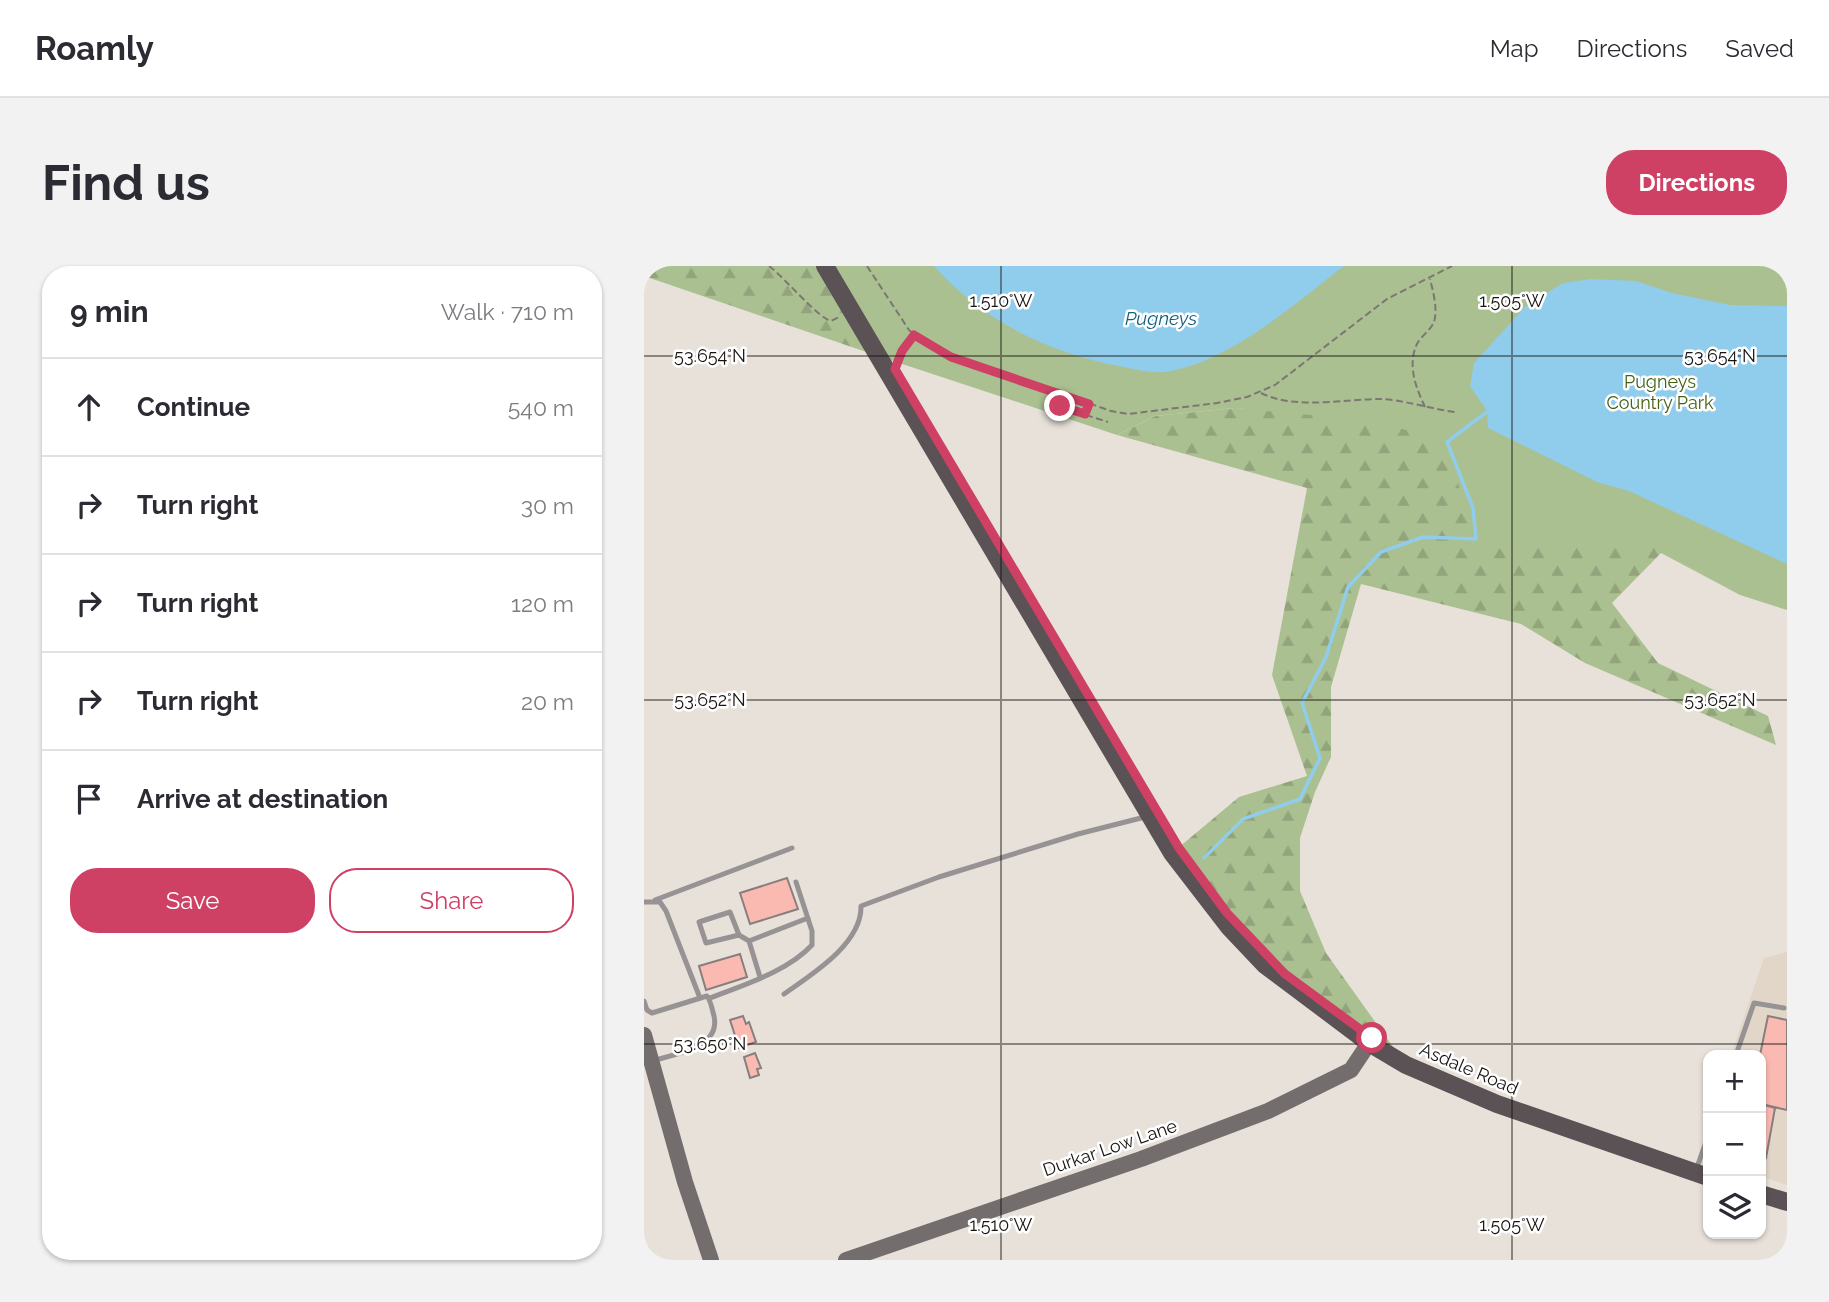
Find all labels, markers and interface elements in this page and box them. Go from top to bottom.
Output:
text: Roamly [35,29,154,68]
text: Map [1490,34,1539,63]
text: Directions [1577,34,1687,63]
text: Saved [1725,34,1794,63]
button: Directions [1606,150,1787,215]
text: Find us [42,154,210,211]
text: 1.510°W [970,290,1033,311]
text: 1.505°W [1479,290,1545,311]
text: 9 min [70,294,149,329]
text: Walk · 710 m [441,298,574,325]
water label: Pugneys [1125,307,1197,329]
text: 53.654°N [674,345,746,366]
text: 53.654°N [1684,345,1756,366]
park label: Pugneys Country Park [1606,371,1714,413]
icon: ahead [70,388,108,426]
route end [1044,390,1075,421]
text: Continue [137,392,250,422]
text: 540 m [508,394,574,421]
icon: right [70,486,108,524]
text: Turn right [137,490,258,520]
text: 30 m [521,492,574,519]
icon: right [70,584,108,622]
text: Turn right [137,588,258,618]
text: 120 m [511,590,574,617]
icon: right [70,682,108,720]
text: Turn right [137,686,258,716]
text: 20 m [521,688,574,715]
text: 53.652°N [674,689,746,710]
text: 53.652°N [1684,689,1756,710]
icon: arrive [70,780,108,818]
text: Arrive at destination [137,784,388,814]
button: Save [70,868,315,933]
button: Share [329,868,574,933]
route start [1356,1022,1387,1053]
text: 53.650°N [674,1033,746,1054]
street label: Asdale Road [1417,1038,1522,1099]
map controls [1703,1050,1766,1239]
button: + [1703,1050,1766,1113]
button: − [1703,1113,1766,1176]
street label: Durkar Low Lane [1040,1115,1180,1180]
button: layers [1703,1176,1766,1239]
text: 1.510°W [970,1214,1033,1235]
text: 1.505°W [1479,1214,1545,1235]

